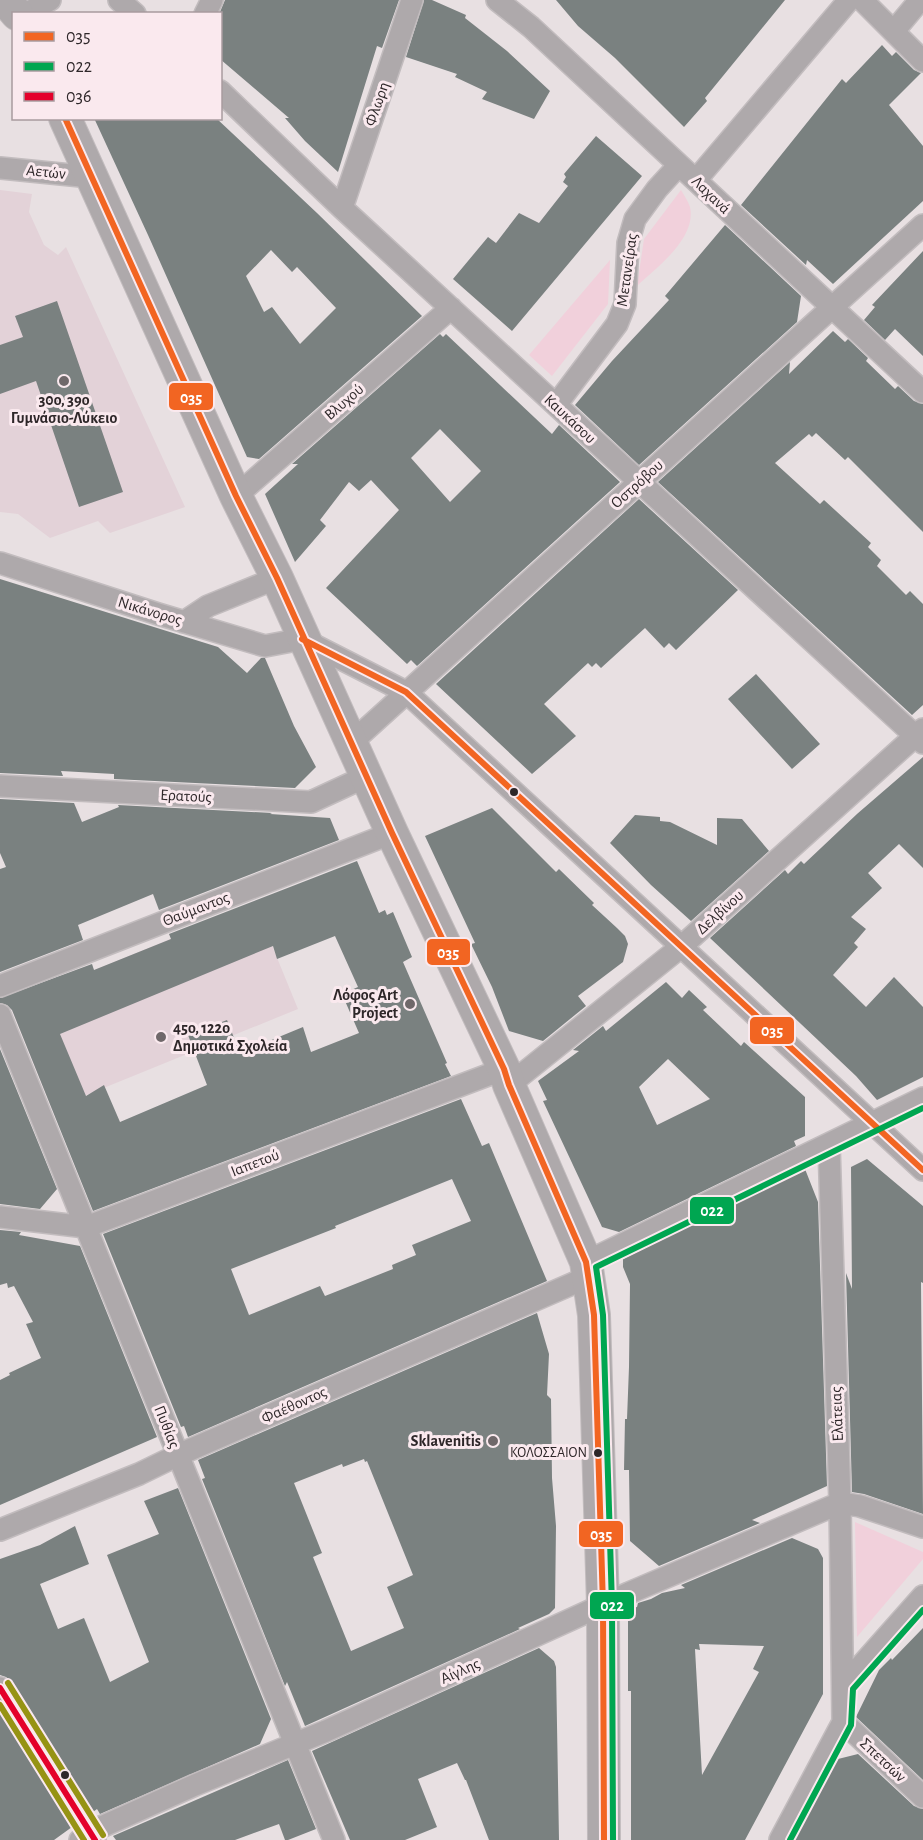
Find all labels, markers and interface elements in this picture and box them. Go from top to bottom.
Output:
legend [12,12,222,120]
text: 035 [66,28,90,46]
text: 022 [66,58,92,76]
street label: Φλωρη [362,80,392,128]
text: 036 [66,88,91,106]
street label: Αετών [25,162,67,182]
street label: Λαχανά [689,173,733,217]
street label: Μετανείρας [614,232,641,308]
marker: 30ο, 39ο Γυμνάσιο-Λύκειο [57,374,71,388]
street label: Βλυχού [321,381,367,423]
line badge: 035 [168,382,214,411]
text: 035 [180,390,202,406]
street label: Καυκάσου [541,391,599,447]
place label: 30ο, 39ο Γυμνάσιο-Λύκειο [11,392,117,426]
street label: Οστρόβου [608,457,666,511]
street label: Νικάνορος [116,594,184,629]
unlabelled marker [508,786,520,798]
street label: Ερατούς [160,787,212,806]
street label: Δελβίνου [693,887,747,937]
street label: Θαύμαντος [161,889,232,930]
line badge: 035 [426,938,471,966]
text: 035 [437,945,459,961]
place label: Λόφος Art Project [333,987,399,1022]
marker: Λόφος Art Project [403,997,417,1011]
line badge: 035 [749,1016,795,1045]
place label: 45ο, 122ο Δημοτικά Σχολεία [173,1020,288,1054]
text: 035 [761,1023,783,1039]
marker: 45ο, 122ο Δημοτικά Σχολεία [154,1030,168,1044]
street label: Ιαπετού [229,1146,281,1180]
line badge: 022 [689,1196,735,1225]
text: 022 [700,1203,724,1219]
street label: Φαέθοντος [259,1384,329,1427]
street label: Ελάτειας [828,1386,847,1442]
street label: Πυθίας [150,1403,183,1451]
place label: Sklavenitis [411,1433,481,1449]
marker: Sklavenitis [486,1434,500,1448]
place label: ΚΟΛΟΣΣΑΙΟΝ [510,1446,587,1460]
marker: ΚΟΛΟΣΣΑΙΟΝ [592,1447,604,1459]
line badge: 035 [578,1520,624,1548]
text: 035 [590,1527,612,1543]
line badge: 022 [589,1591,635,1620]
text: 022 [600,1598,624,1614]
street label: Αίγλης [438,1655,483,1688]
street label: Σπετσών [857,1735,909,1785]
unlabelled marker [59,1769,71,1781]

